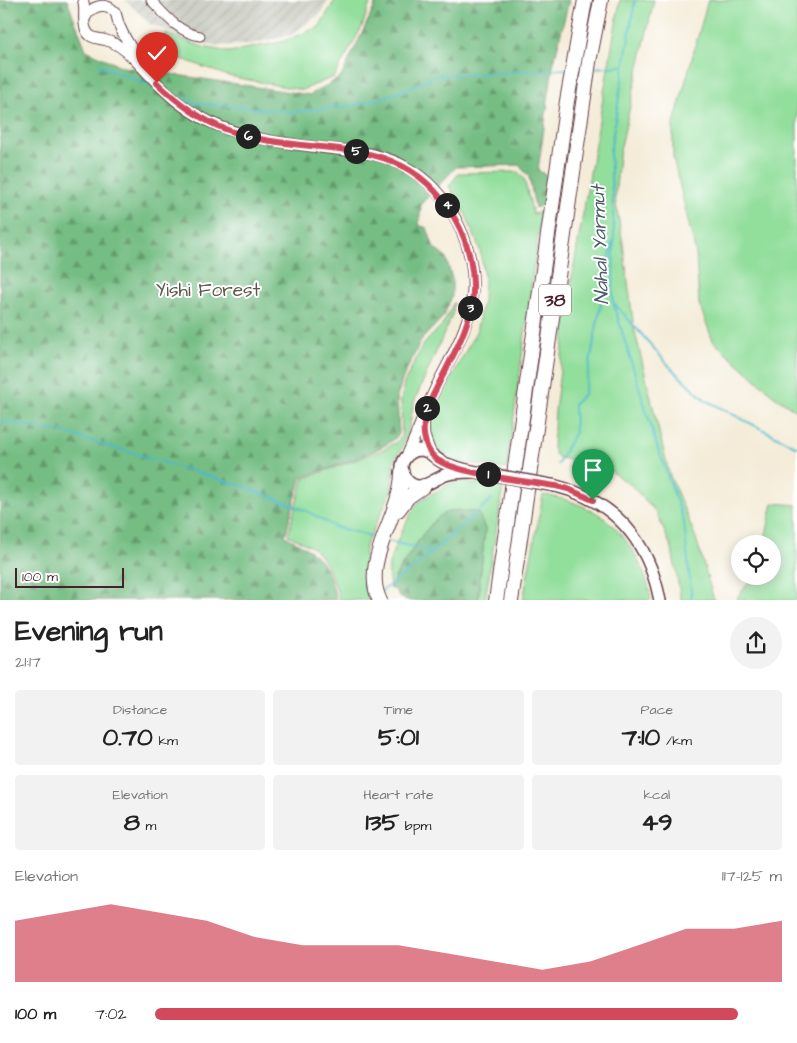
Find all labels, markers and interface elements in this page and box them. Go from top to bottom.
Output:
pin [136,32,178,83]
icon: check [143,39,171,67]
pin: 6 [236,124,260,148]
text: 6 [244,126,253,146]
pin: 5 [344,138,368,164]
text: 5 [352,141,361,161]
water label: Nahal Yarmut [584,183,616,305]
pin: 4 [434,192,460,218]
text: 4 [443,195,452,215]
park label: Yishi Forest [156,277,260,304]
road number: 38 [539,284,571,316]
pin: 3 [458,296,482,320]
text: 3 [467,298,474,318]
pin: 2 [414,396,440,420]
text: 2 [423,398,432,418]
pin [572,449,614,500]
icon: arrive [579,456,607,484]
pin: 1 [476,462,500,486]
text: 1 [488,464,489,484]
map controls [731,535,781,585]
button: locate [731,535,781,585]
scale bar [15,566,124,589]
text: 100 m [22,567,58,587]
text: Evening run [15,612,163,651]
button: share [730,617,782,669]
text: 21:17 [15,651,41,673]
text: Distance [113,700,167,720]
text: Time [384,700,413,720]
text: Pace [641,700,673,720]
text: 0.70 [102,720,153,755]
text: 5:01 [378,720,419,755]
text: 7:10 [622,720,660,755]
text: km [153,731,178,751]
text: /km [660,731,692,751]
text: Elevation [113,785,168,805]
text: Heart rate [363,785,434,805]
text: kcal [643,785,670,805]
text: 8 [124,805,140,840]
text: 135 [366,805,399,840]
text: 49 [641,805,672,840]
text: m [140,816,157,836]
text: bpm [399,816,431,836]
text: Elevation [15,865,78,887]
text: 117–125 m [722,865,782,887]
text: 100 m [15,1003,56,1025]
text: 7:02 [95,1003,127,1025]

